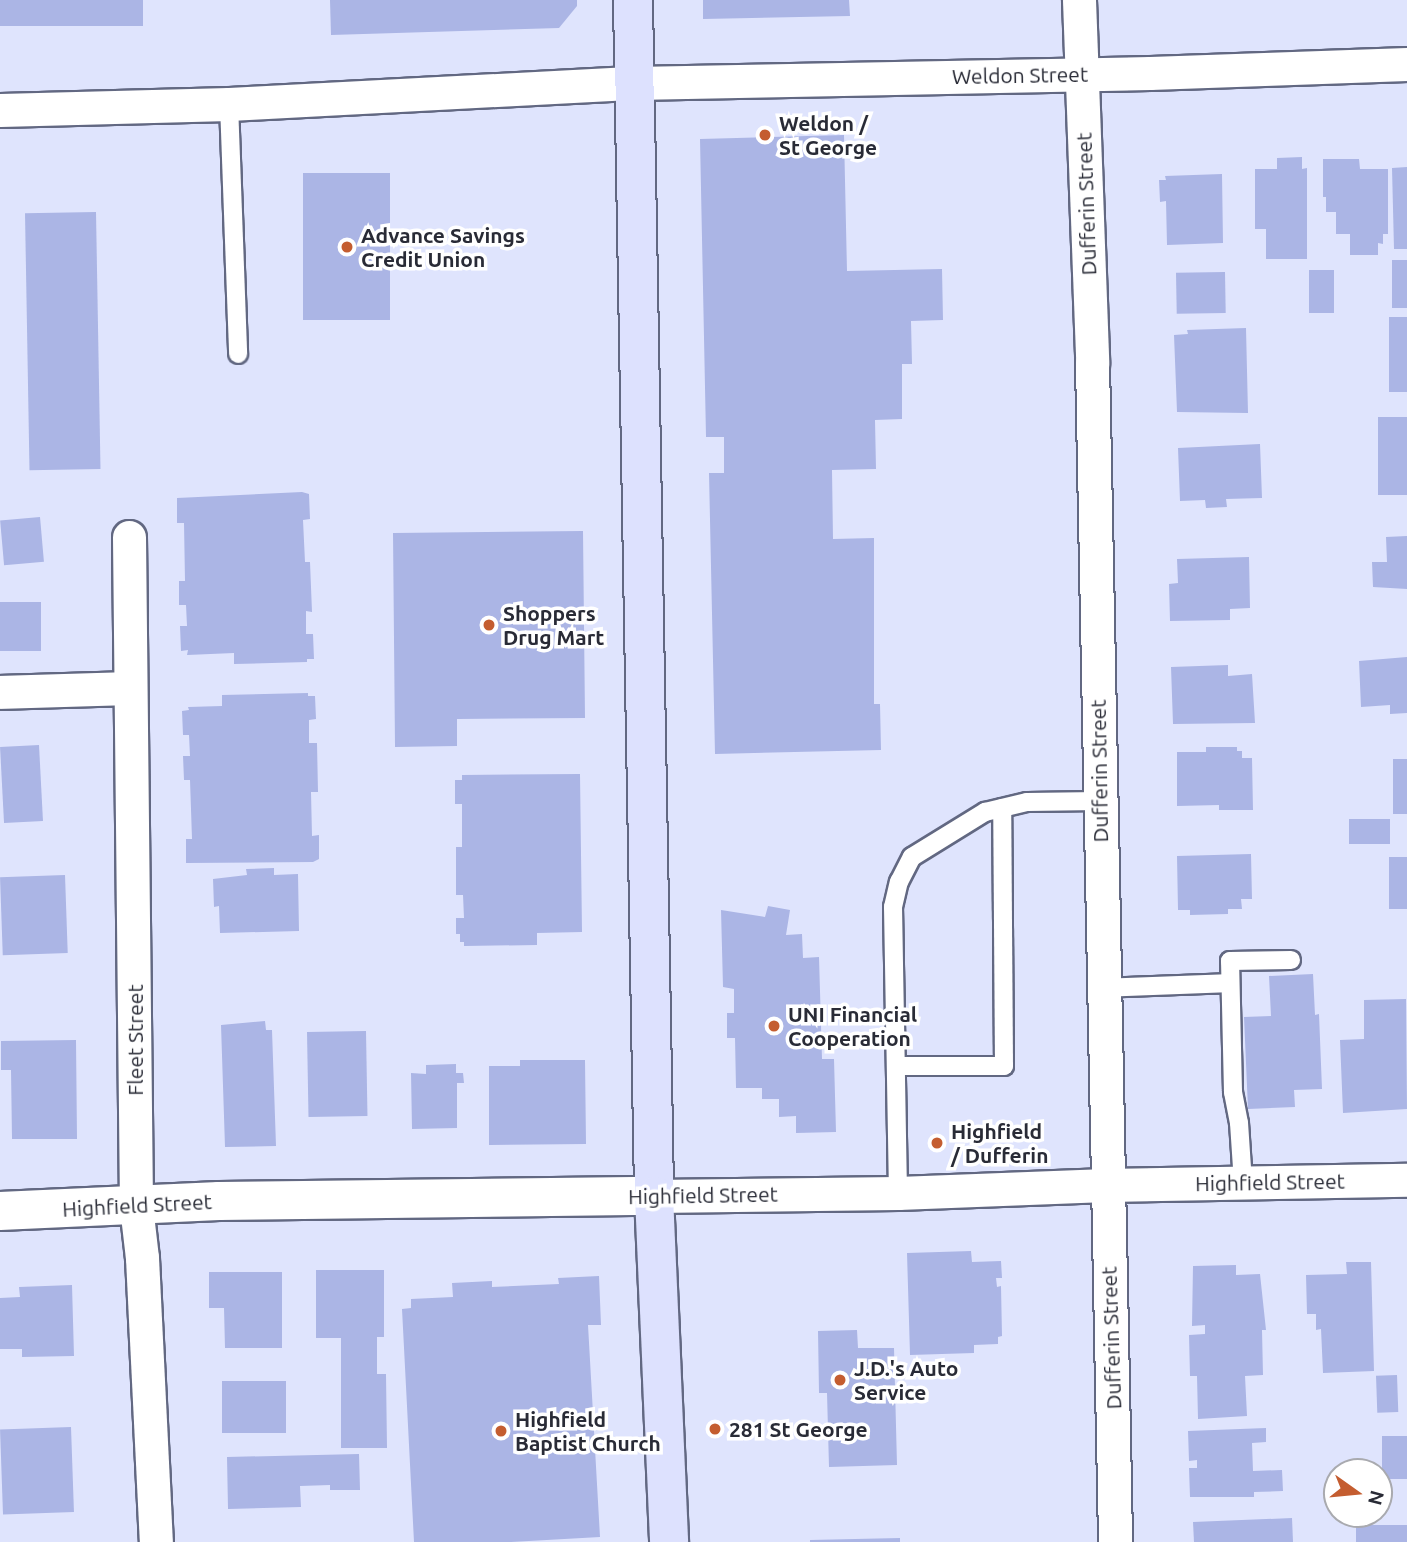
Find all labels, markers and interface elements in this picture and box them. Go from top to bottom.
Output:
street label: Weldon Street [952,61,1088,89]
place label: Weldon / St George [779,110,877,160]
marker: Weldon / St George [757,127,773,143]
street label: Dufferin Street [1071,132,1101,276]
place label: Advance Savings Credit Union [361,222,525,272]
marker: Advance Savings Credit Union [339,239,355,255]
place label: Shoppers Drug Mart [503,600,604,650]
marker: Shoppers Drug Mart [481,617,497,633]
street label: Dufferin Street [1085,699,1113,843]
street label: Fleet Street [122,984,148,1096]
place label: UNI Financial Cooperation [788,1001,917,1051]
marker: UNI Financial Cooperation [766,1018,782,1034]
place label: Highfield / Dufferin [951,1118,1048,1168]
marker: Highfield / Dufferin [929,1135,945,1151]
street label: Highfield Street [1195,1168,1345,1196]
street label: Highfield Street [628,1181,778,1209]
street label: Highfield Street [62,1188,212,1222]
street label: Dufferin Street [1096,1266,1126,1410]
place label: J.D.'s Auto Service [854,1355,958,1405]
marker: J.D.'s Auto Service [832,1372,848,1388]
place label: Highfield Baptist Church [515,1406,661,1456]
place label: 281 St George [729,1416,868,1442]
marker: 281 St George [707,1421,723,1437]
marker: Highfield Baptist Church [493,1423,509,1439]
north arrow [1323,1458,1393,1528]
text: N [1364,1488,1389,1508]

